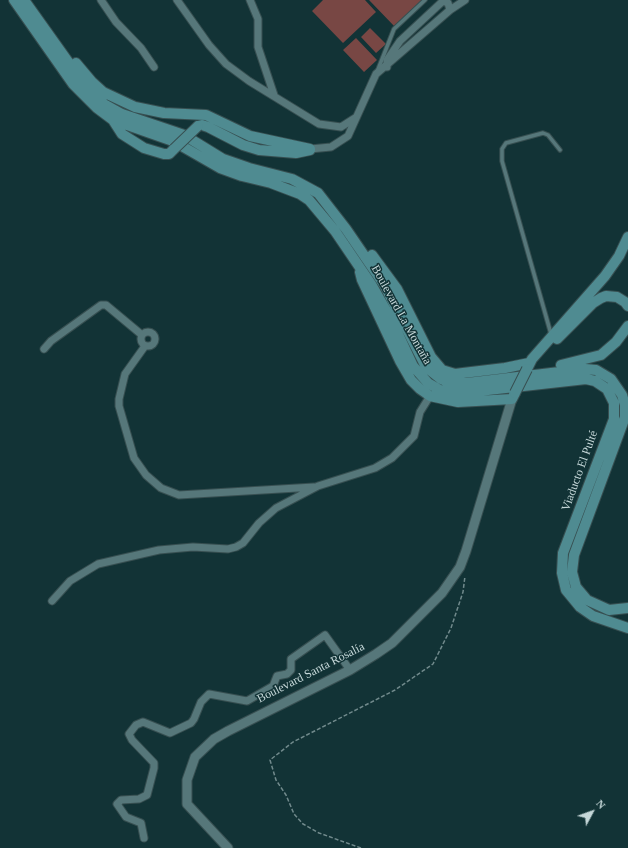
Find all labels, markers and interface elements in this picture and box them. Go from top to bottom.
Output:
street label: Boulevard La Montaña [368,263,434,367]
street label: Viaducto El Pulté [559,429,601,513]
street label: Boulevard Santa Rosalía [255,640,367,706]
north arrow [572,792,612,832]
text: N [594,797,608,811]

